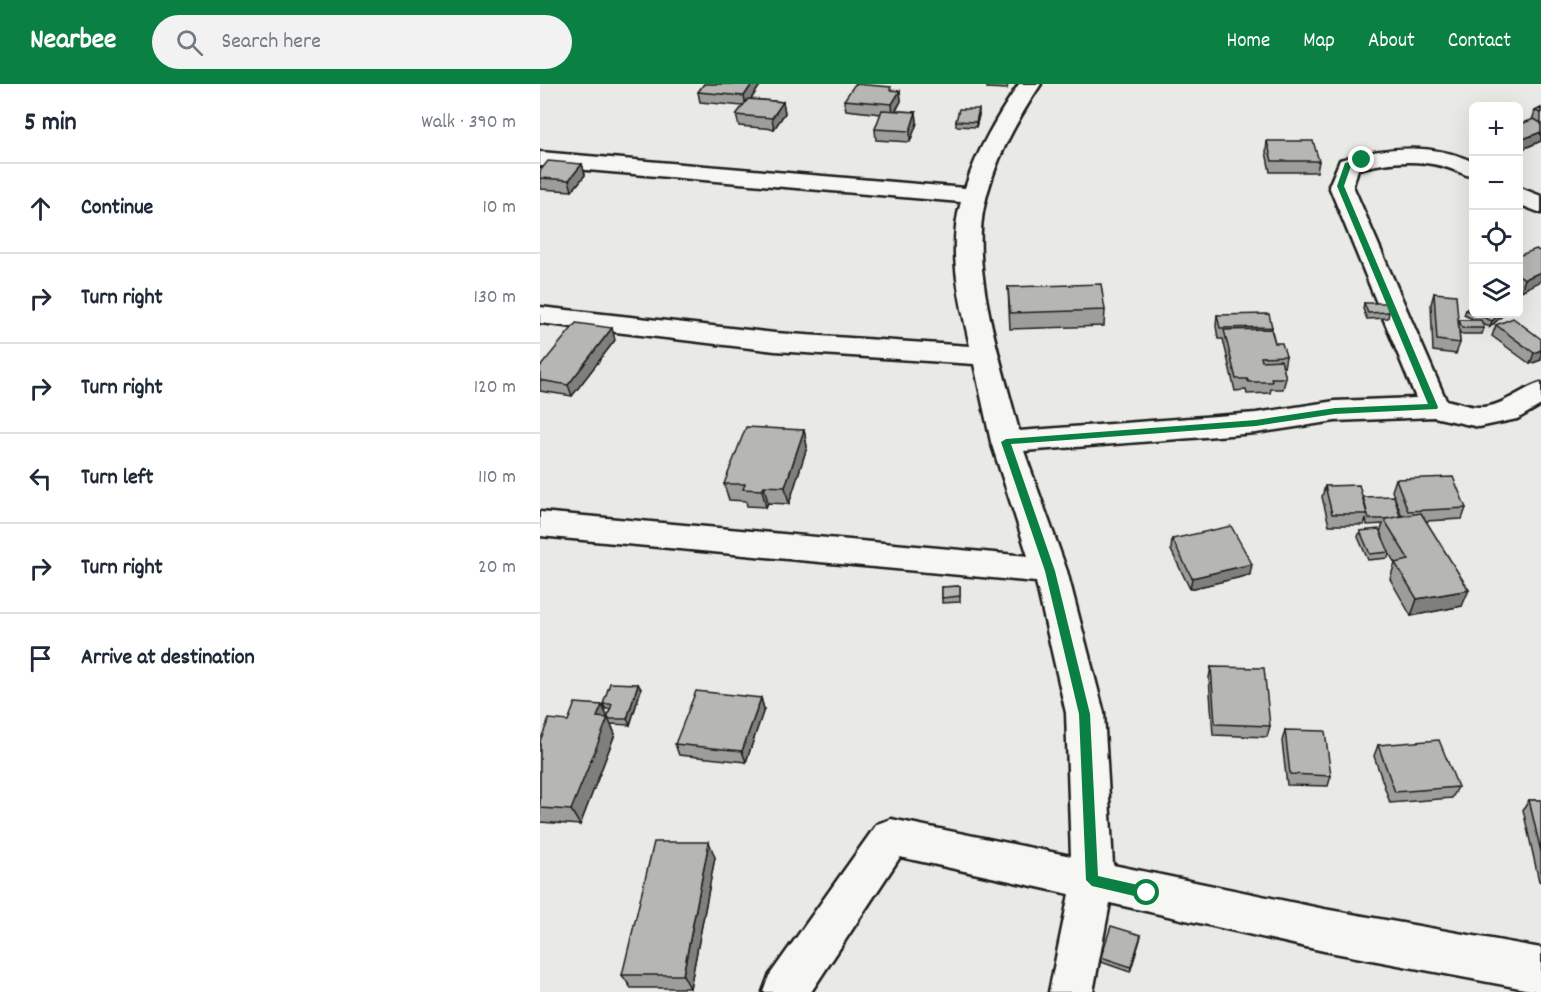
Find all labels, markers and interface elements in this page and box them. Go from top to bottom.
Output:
search box [152,15,572,69]
text: Nearbee [30,22,116,62]
icon: search [173,26,206,59]
text: Search here [221,27,321,58]
text: Home [1226,27,1270,57]
text: Map [1303,27,1335,57]
text: About [1368,27,1415,57]
text: Contact [1448,27,1511,57]
map controls [1469,102,1523,318]
button: + [1469,102,1523,156]
text: 5 min [24,105,77,142]
text: Walk · 390 m [421,109,516,137]
route end [1348,146,1374,172]
button: − [1469,156,1523,210]
icon: ahead [24,192,57,225]
text: Continue [81,193,153,224]
text: 10 m [482,194,516,222]
button: locate [1469,210,1523,264]
button: layers [1469,264,1523,318]
icon: right [24,282,57,315]
text: Turn right [81,283,163,314]
text: 130 m [474,284,516,312]
icon: right [24,372,57,405]
text: Turn right [81,373,163,404]
text: 120 m [474,374,516,402]
icon: left [24,462,57,495]
text: Turn left [81,463,153,494]
text: 110 m [478,464,516,492]
icon: right [24,552,57,585]
text: Turn right [81,553,163,584]
text: 20 m [478,554,516,582]
icon: arrive [24,642,57,675]
text: Arrive at destination [81,643,255,674]
route start [1133,879,1159,905]

